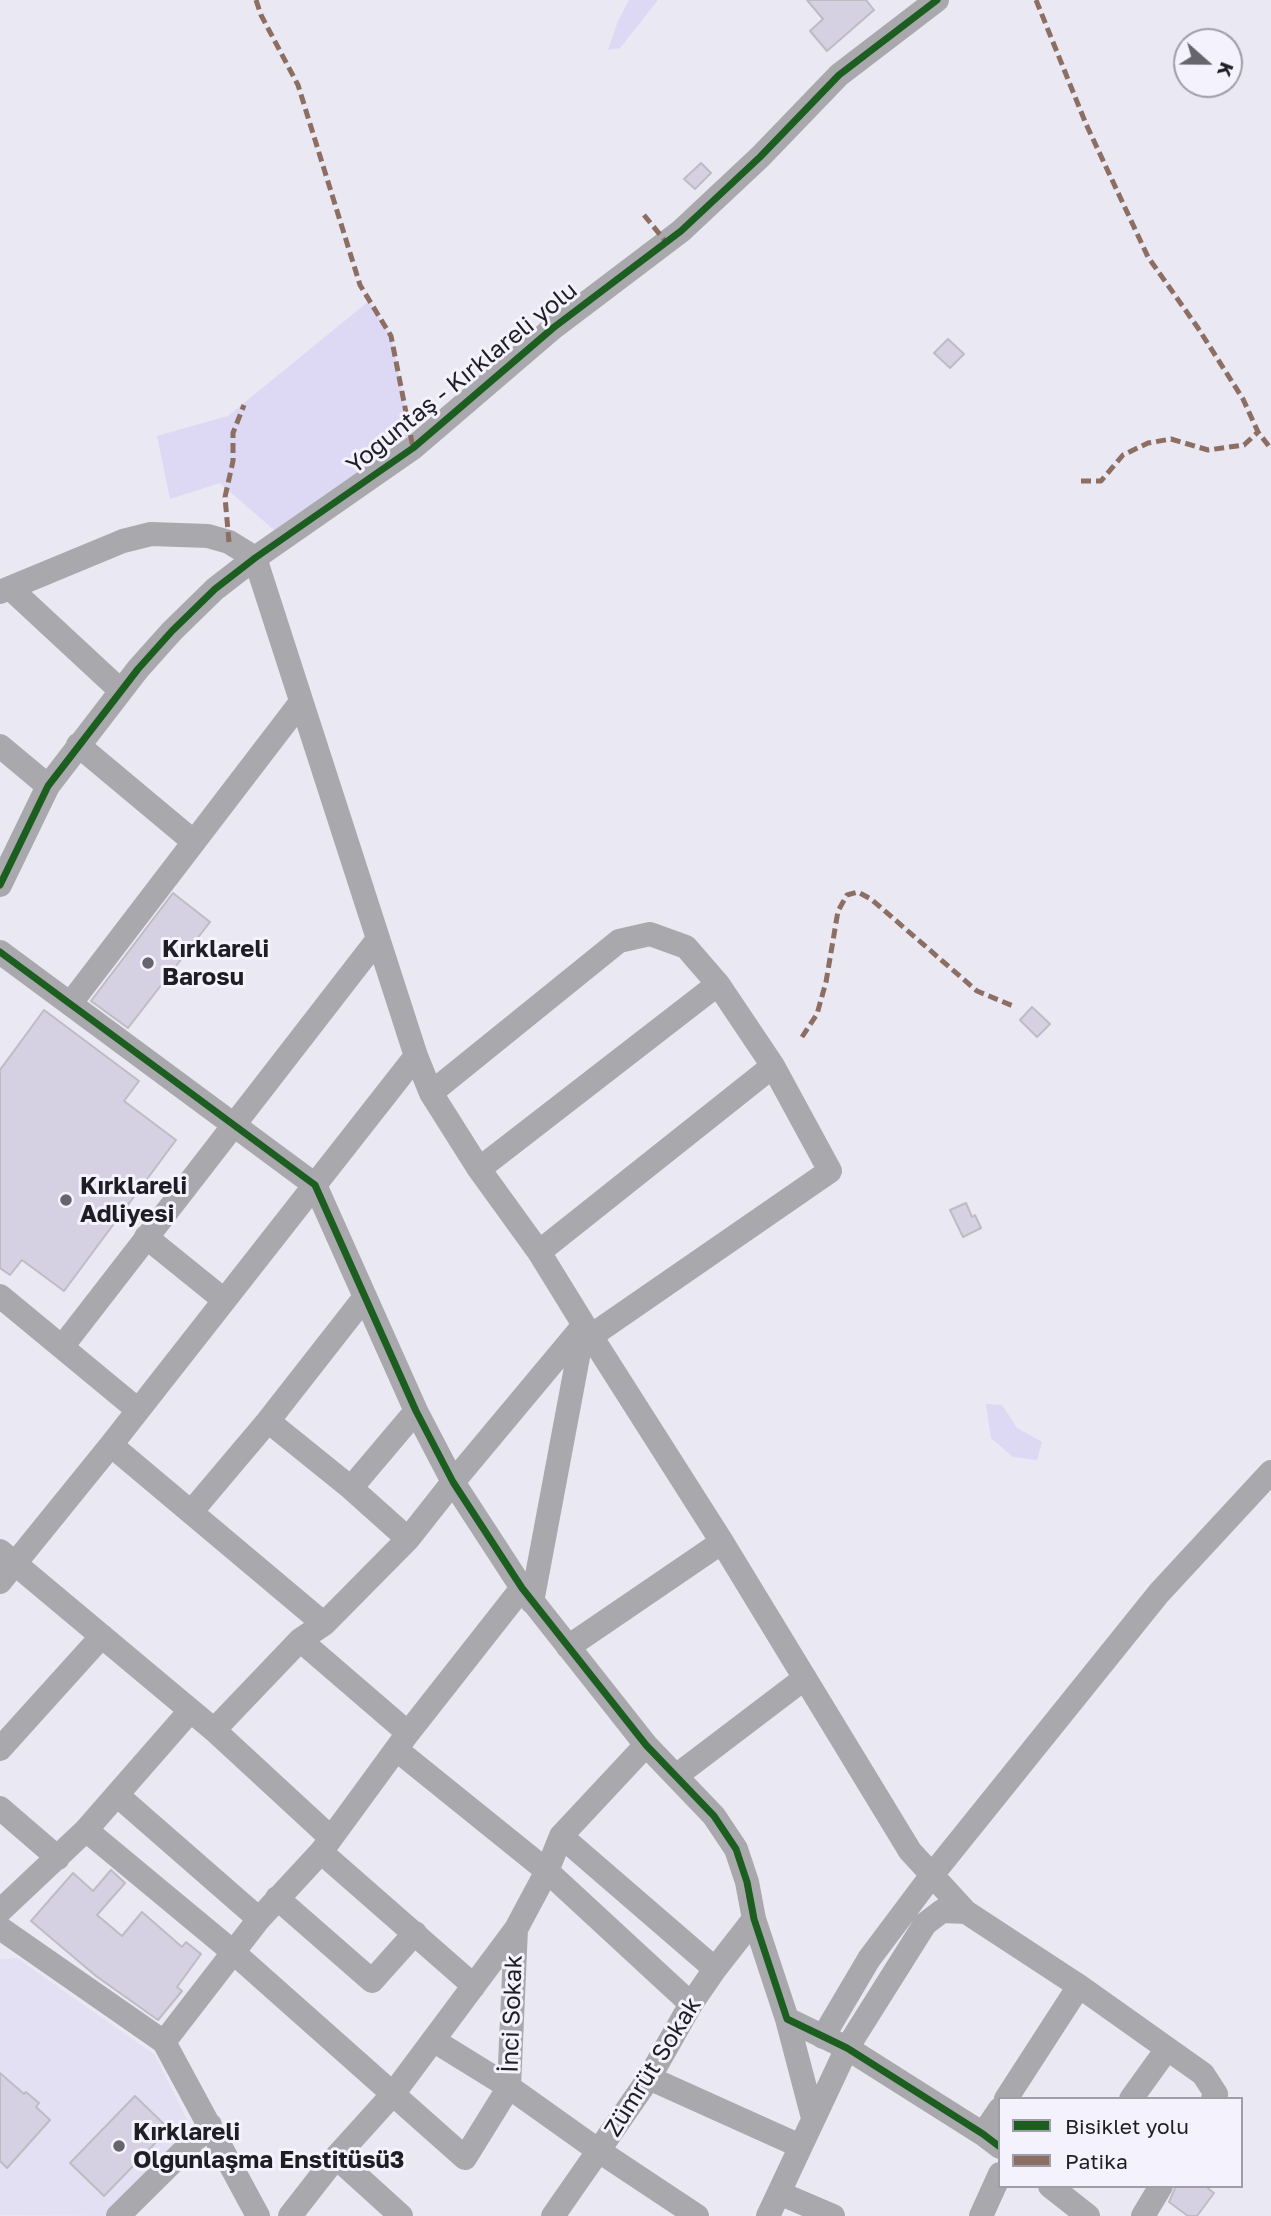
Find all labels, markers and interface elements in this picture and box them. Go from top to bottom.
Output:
north arrow [1173,28,1243,98]
text: K [1213,59,1239,81]
street label: Yoğuntaş - Kırklareli yolu [341,276,583,480]
place label: Kırklareli Barosu [162,935,269,991]
marker: Kırklareli Barosu [140,955,156,971]
place label: Kırklareli Adliyesi [80,1172,187,1228]
marker: Kırklareli Adliyesi [58,1192,74,1208]
street label: İnci Sokak [496,1955,528,2073]
street label: Zümrüt Sokak [599,1992,707,2142]
legend [998,2097,1243,2188]
text: Bisiklet yolu [1065,2113,1189,2139]
place label: Kırklareli Olgunlaşma Enstitüsü3 [133,2118,405,2174]
marker: Kırklareli Olgunlaşma Enstitüsü3 [111,2138,127,2154]
text: Patika [1065,2148,1128,2174]

